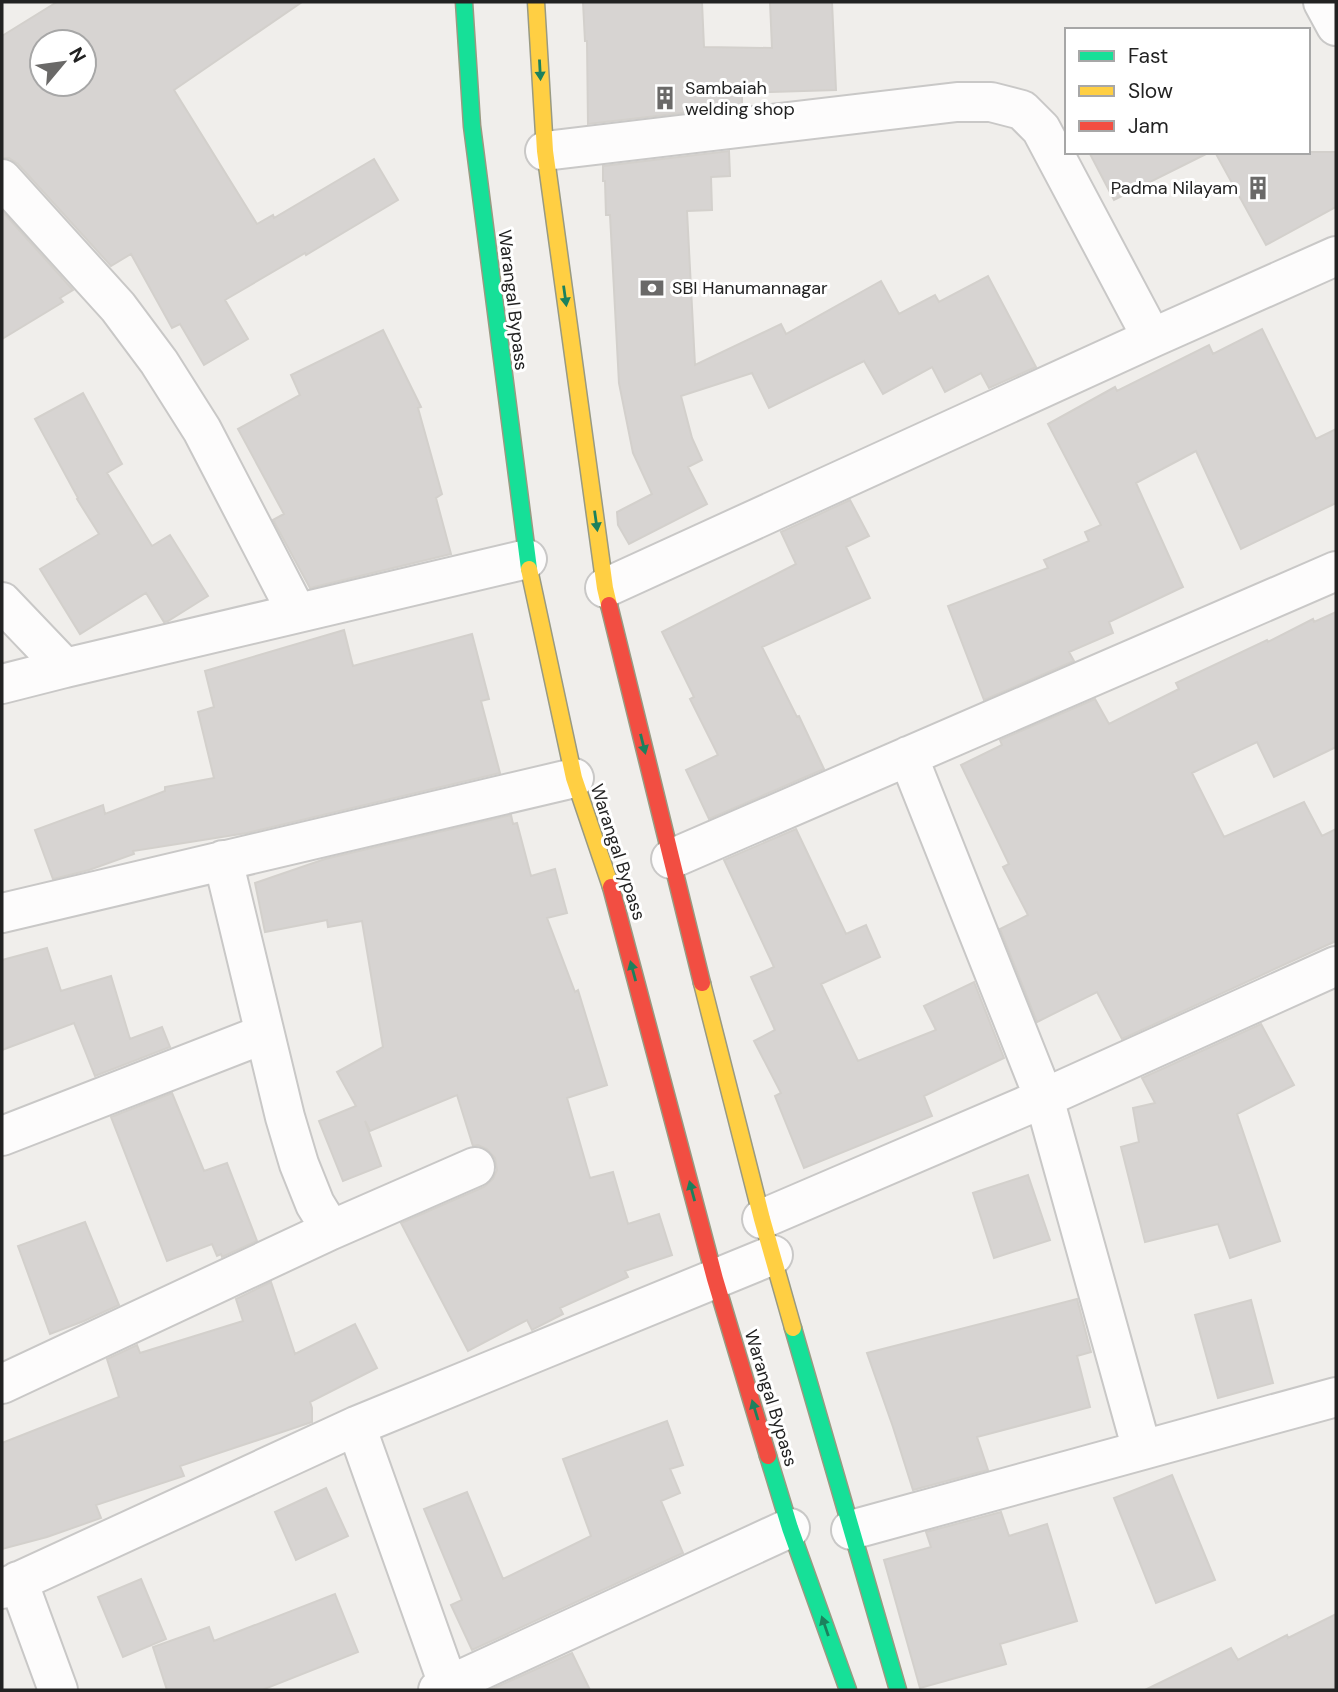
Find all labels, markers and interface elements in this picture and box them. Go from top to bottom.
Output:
north arrow [28,28,98,98]
legend [1065,28,1310,154]
text: Fast [1128,42,1168,70]
text: N [63,43,92,67]
one-way arrow [535,59,546,81]
place label: Sambaiah welding shop [685,76,795,121]
text: Slow [1128,77,1173,105]
building icon: Sambaiah welding shop [651,84,679,112]
text: Jam [1128,112,1169,140]
building icon: Padma Nilayam [1244,174,1272,202]
place label: Padma Nilayam [1111,176,1238,200]
street label: Warangal Bypass [492,228,534,372]
bank icon: SBI Hanumannagar [638,274,666,302]
place label: SBI Hanumannagar [672,276,828,300]
one-way arrow [559,285,570,307]
one-way arrow [591,510,602,532]
one-way arrow [638,733,649,755]
street label: Warangal Bypass [585,781,651,923]
one-way arrow [628,960,638,981]
one-way arrow [686,1180,697,1202]
street label: Warangal Bypass [739,1327,803,1469]
one-way arrow [749,1399,759,1420]
one-way arrow [819,1615,830,1636]

